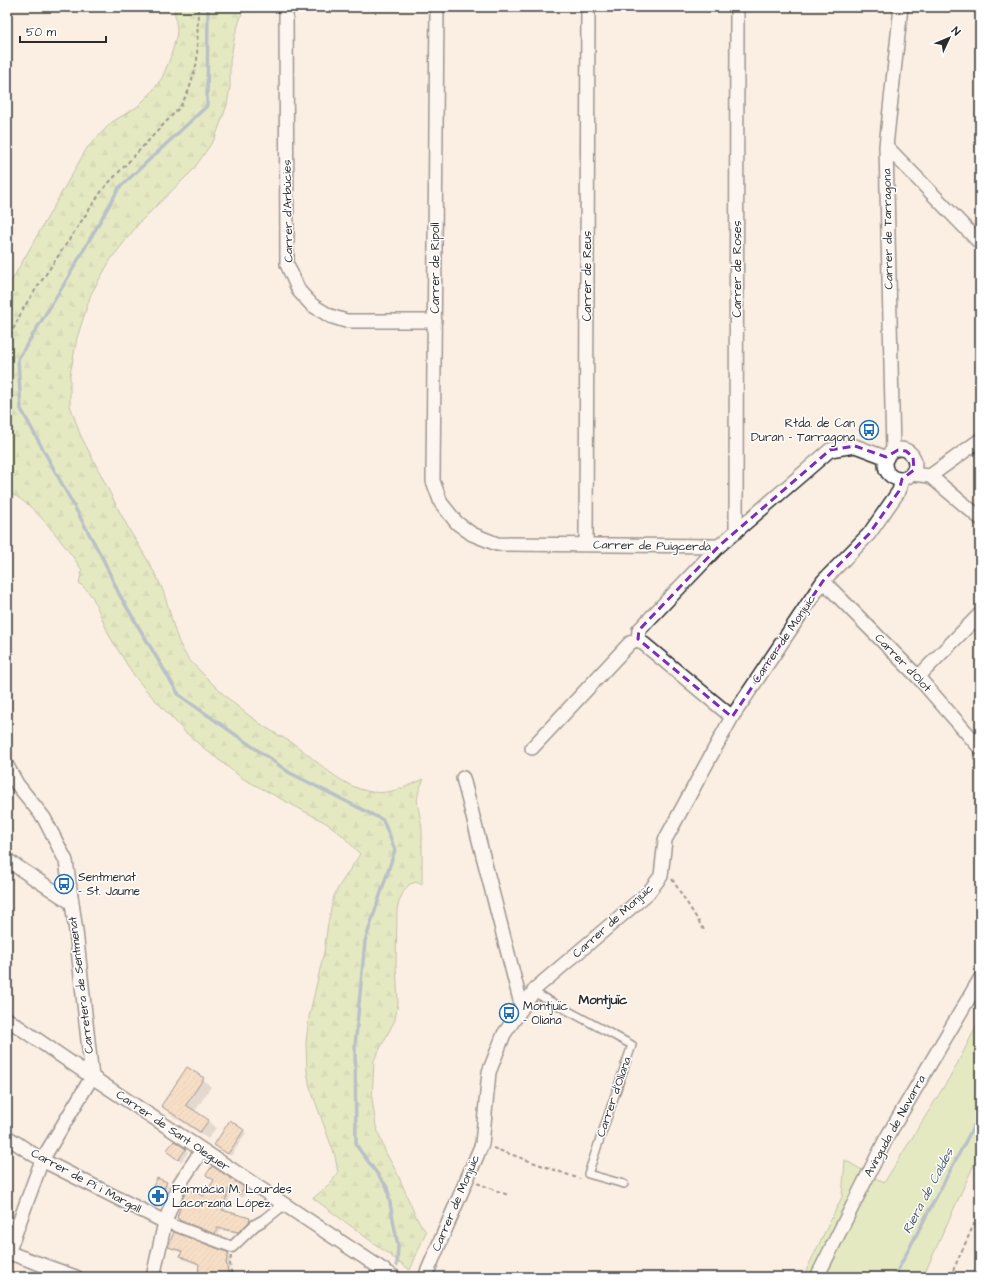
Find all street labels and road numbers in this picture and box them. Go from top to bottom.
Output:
street label: Carrer d'Arbúcies [279,159,297,263]
street label: Carrer de Tarragona [878,168,899,290]
street label: Carrer de Roses [729,220,746,318]
street label: Carrer de Ripoll [427,223,444,313]
street label: Carrer de Reus [579,231,596,321]
street label: Carrer de Puigcerdà [593,536,711,557]
street label: Carrer de Monjuïc [748,591,820,687]
street label: Carrer d'Olot [871,630,935,696]
street label: Carrer de Monjuïc [569,880,657,962]
street label: Carretera de Sentmenat [64,915,98,1055]
street label: Carrer d'Oliana [592,1055,636,1139]
street label: Avinguda de Navarra [860,1072,931,1180]
street label: Carrer de Sant Oleguer [112,1086,234,1177]
street label: Carrer de Pi i Margall [27,1145,144,1218]
street label: Carrer de Monjuïc [428,1152,484,1254]

